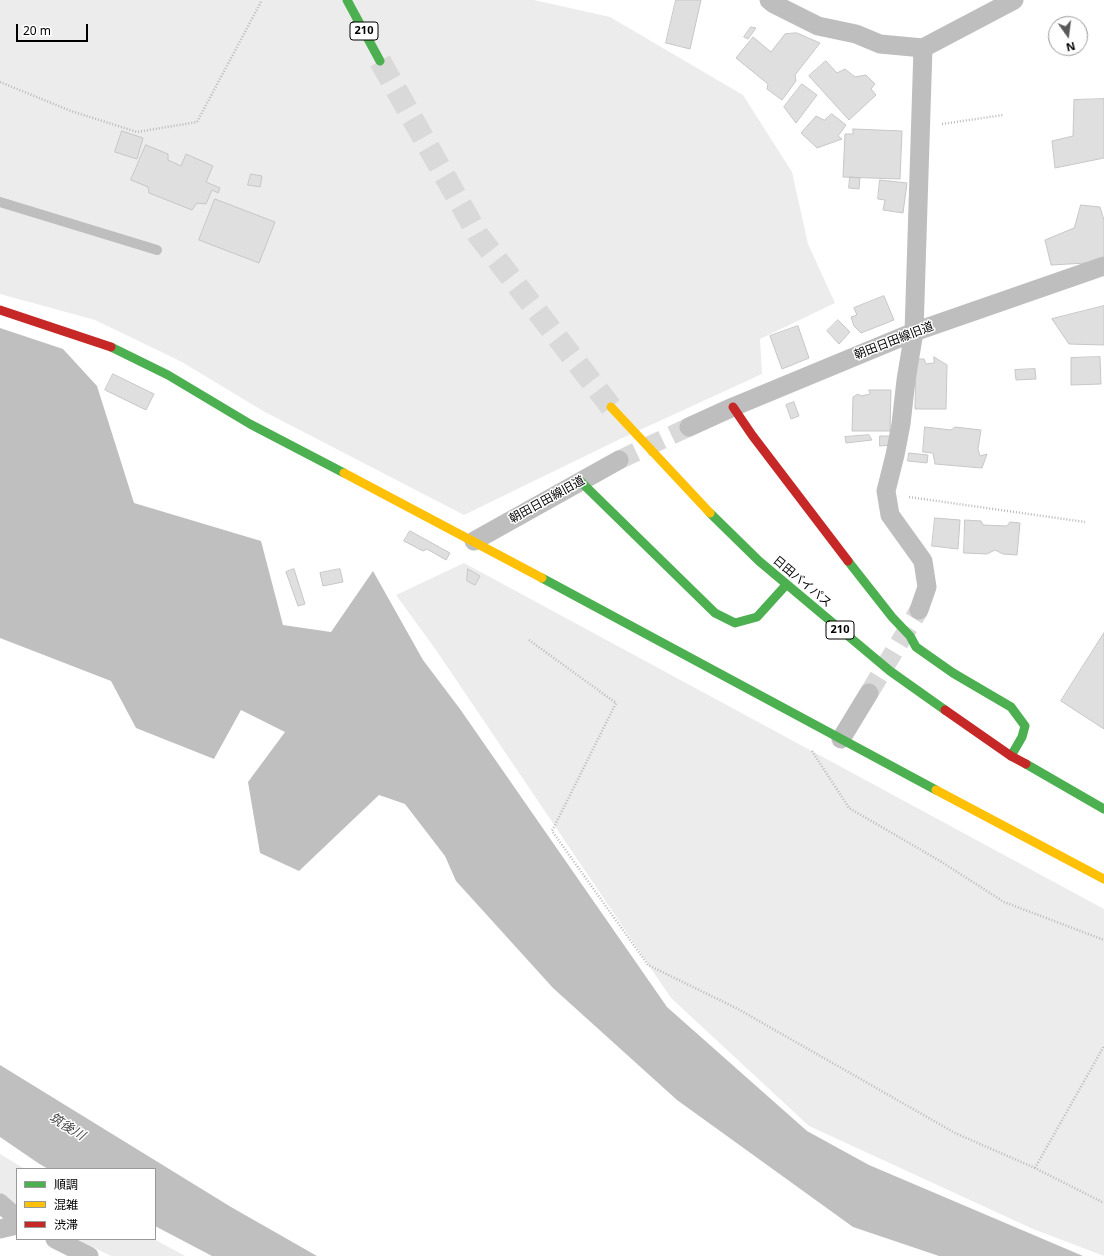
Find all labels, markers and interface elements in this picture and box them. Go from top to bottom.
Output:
scale bar [18,16,90,42]
north arrow [1048,16,1088,56]
text: 20 m [23,22,51,39]
road number: 210 [350,22,378,40]
text: N [1065,39,1077,56]
street label: 朝田日田線旧道 [852,319,936,363]
street label: 朝田日田線旧道 [507,473,587,527]
street label: 日田バイパス [770,553,834,611]
road number: 210 [826,621,854,639]
water label: 筑後川 [46,1110,88,1144]
legend [16,1168,156,1240]
text: 順調 [54,1176,78,1193]
text: 混雑 [54,1196,78,1213]
text: 渋滞 [54,1216,78,1233]

